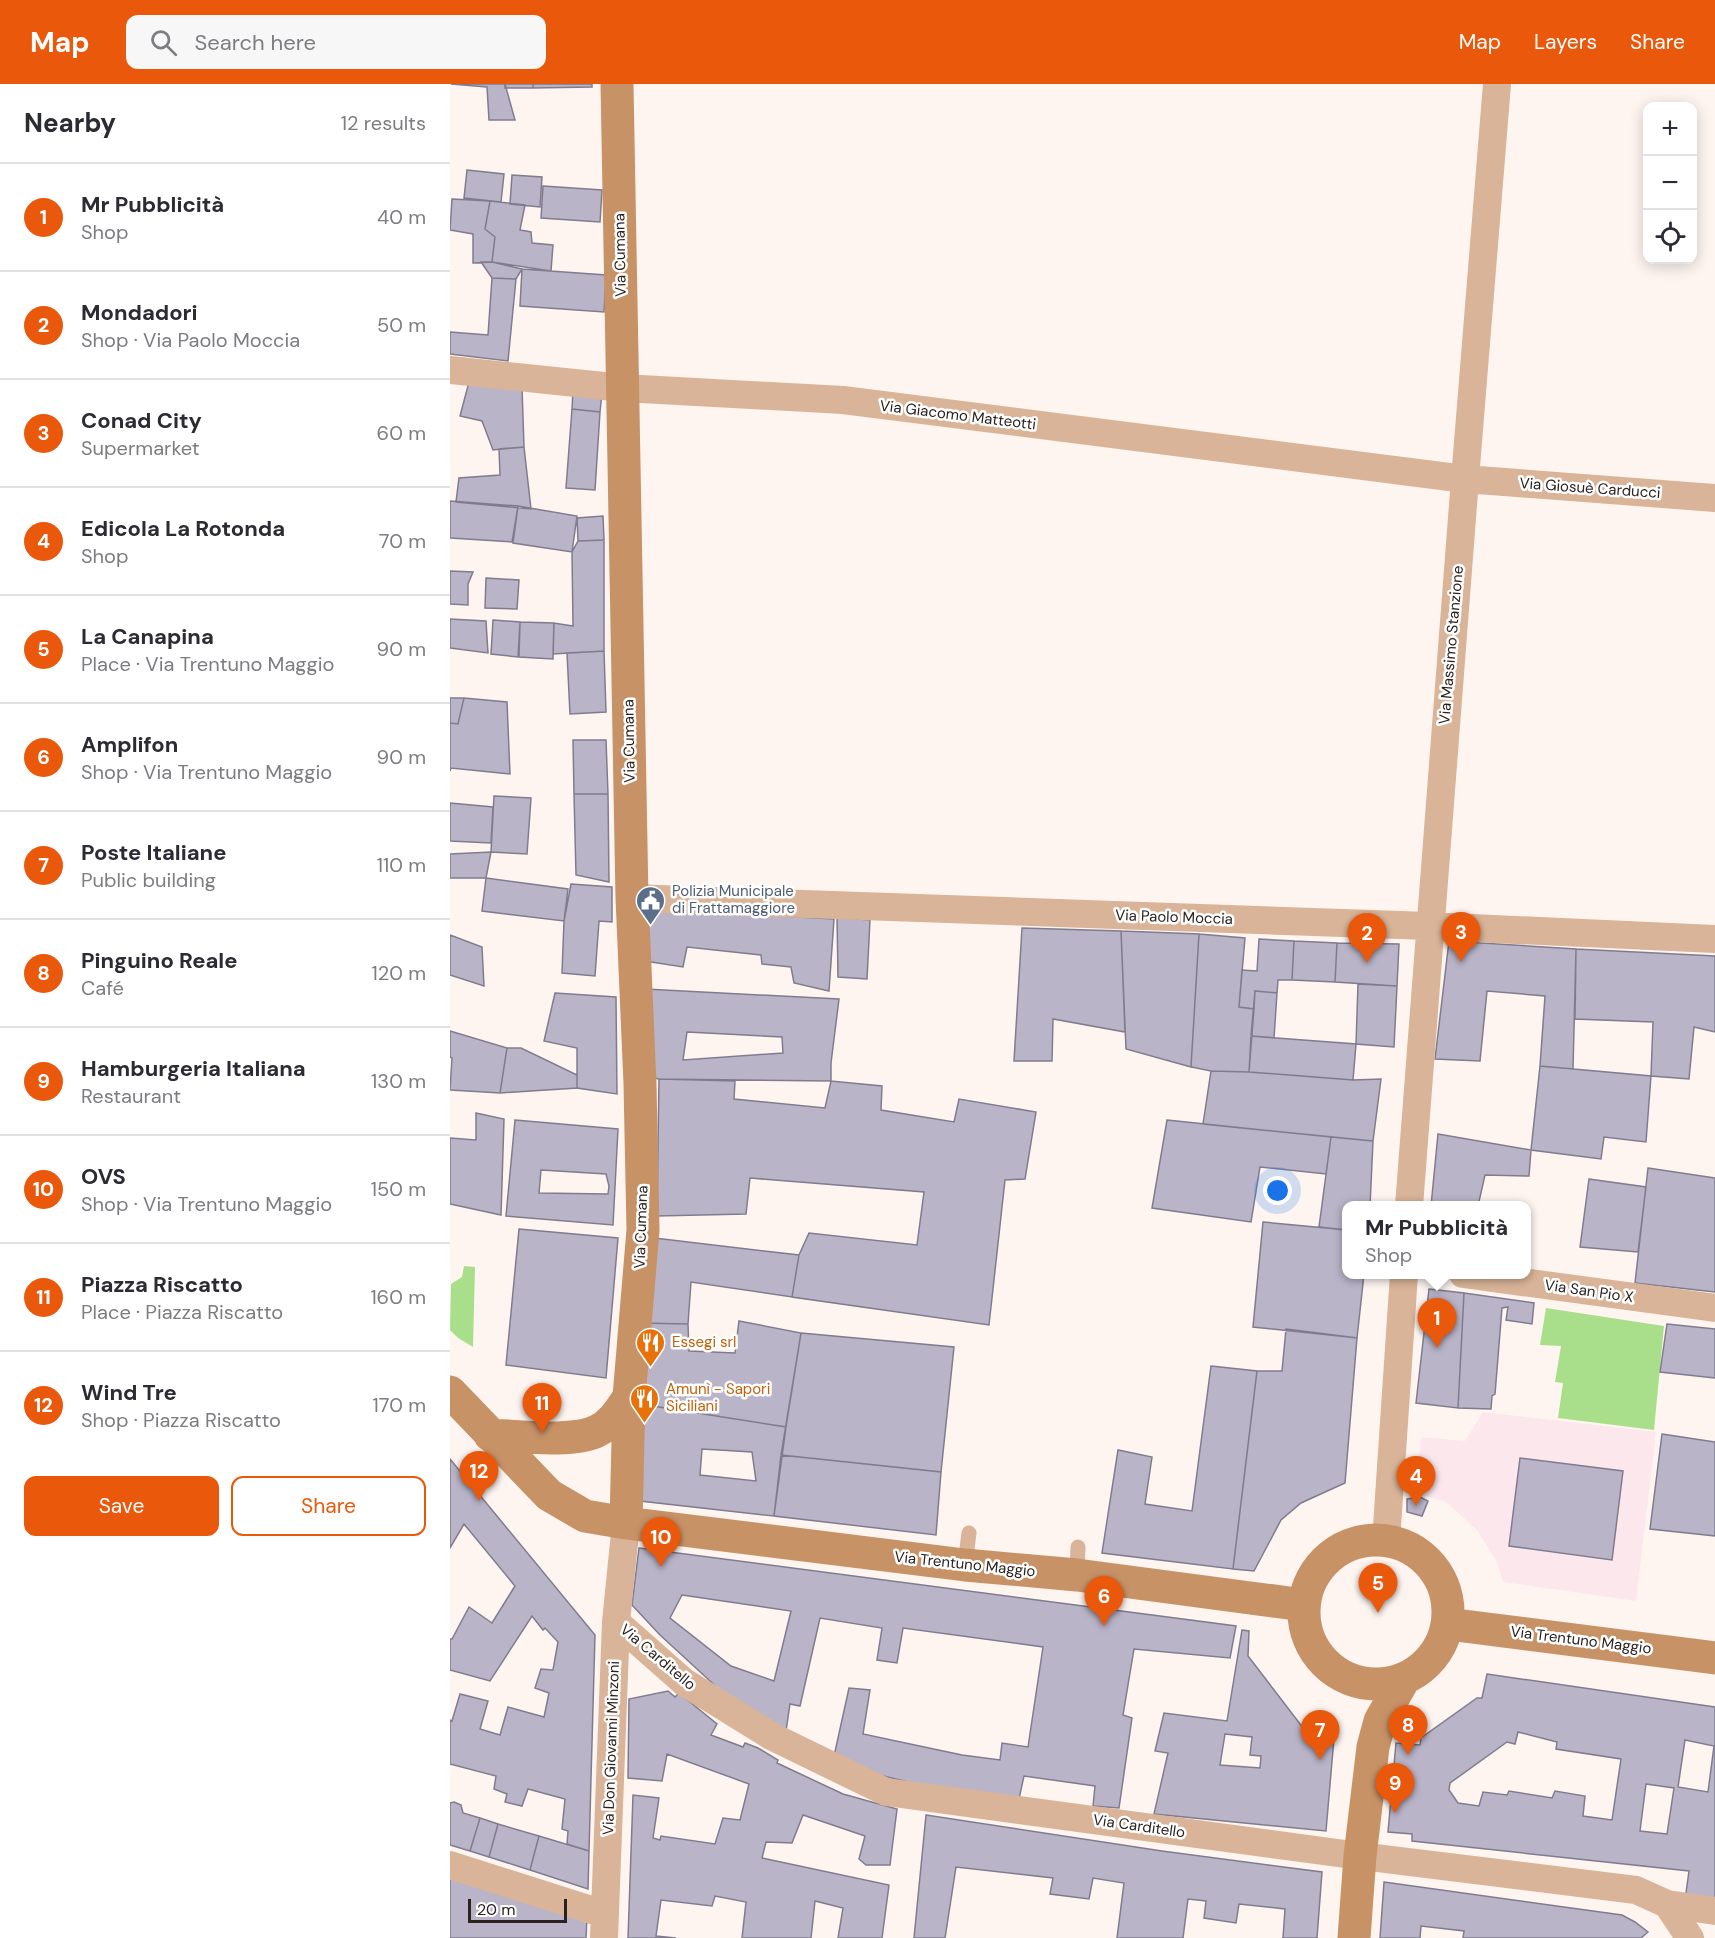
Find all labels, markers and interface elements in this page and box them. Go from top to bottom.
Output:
search box [126,15,546,69]
text: Map [30,24,90,61]
icon: search [147,26,180,59]
text: Search here [195,28,316,57]
text: Map [1459,28,1501,56]
text: Layers [1534,28,1597,56]
text: Share [1630,28,1685,56]
map controls [1643,102,1697,264]
button: + [1643,102,1697,156]
text: Nearby [24,106,116,140]
text: 12 results [341,110,426,136]
button: − [1643,156,1697,210]
text: Mr Pubblicità [81,190,224,219]
text: 1 [40,204,47,230]
text: 40 m [377,204,426,230]
button: locate [1643,210,1697,264]
street label: Via Cumana [609,213,631,297]
text: Shop [81,219,128,245]
text: Mondadori [81,298,198,327]
text: 2 [38,312,49,338]
text: 50 m [377,312,426,338]
text: Shop · Via Paolo Moccia [81,327,300,353]
street label: Via Giacomo Matteotti [879,395,1037,435]
text: Conad City [81,406,202,435]
text: 3 [37,420,50,446]
text: 60 m [377,420,426,446]
text: Supermarket [81,435,200,461]
street label: Via Giosuè Carducci [1519,473,1661,503]
text: Edicola La Rotonda [81,514,285,543]
text: 4 [37,528,50,554]
text: 70 m [379,528,426,554]
text: Shop [81,543,128,569]
street label: Via Massimo Stanzione [1434,565,1468,725]
text: La Canapina [81,622,214,651]
text: 5 [37,636,50,662]
text: 90 m [377,636,426,662]
text: Place · Via Trentuno Maggio [81,651,334,677]
street label: Via Cumana [618,699,640,783]
text: Amplifon [81,730,178,759]
text: 6 [37,744,50,770]
text: 90 m [377,744,426,770]
text: Shop · Via Trentuno Maggio [81,759,332,785]
text: Poste Italiane [81,838,226,867]
text: 7 [38,852,49,878]
text: 110 m [377,852,426,878]
text: Public building [81,867,216,893]
place label: Polizia Municipale di Frattamaggiore [672,881,795,918]
public building icon: Polizia Municipale di Frattamaggiore [635,884,667,926]
street label: Via Paolo Moccia [1115,905,1233,929]
pin: 3 [1442,912,1480,962]
pin: 2 [1348,914,1386,963]
text: Pinguino Reale [81,946,237,975]
text: 8 [37,960,50,986]
text: 120 m [372,960,426,986]
text: Café [81,975,124,1001]
text: Hamburgeria Italiana [81,1054,306,1083]
text: 9 [37,1068,50,1094]
text: 130 m [371,1068,426,1094]
text: Restaurant [81,1083,181,1109]
text: OVS [81,1162,126,1191]
text: 10 [33,1176,54,1202]
text: 150 m [371,1176,426,1202]
your location [1263,1176,1292,1205]
street label: Via Cumana [630,1185,652,1269]
text: Shop · Via Trentuno Maggio [81,1191,332,1217]
popup [1342,1201,1531,1279]
text: Mr Pubblicità [1365,1213,1508,1242]
text: Shop [1365,1242,1412,1268]
text: Piazza Riscatto [81,1270,243,1299]
street label: Via San Pio X [1543,1275,1635,1307]
text: 11 [36,1284,51,1310]
text: 160 m [370,1284,426,1310]
pin: 1 [1418,1298,1456,1348]
text: Place · Piazza Riscatto [81,1299,283,1325]
restaurant icon: Essegi srl [635,1326,667,1368]
place label: Essegi srl [672,1332,736,1352]
text: Wind Tre [81,1378,177,1407]
place label: Amunì - Sapori Siciliani [666,1379,770,1416]
restaurant icon: Amunì - Sapori Siciliani [629,1382,661,1424]
pin: 11 [522,1384,562,1433]
text: 12 [34,1392,53,1418]
text: 170 m [373,1392,426,1418]
text: Shop · Piazza Riscatto [81,1407,281,1433]
pin: 12 [459,1452,498,1501]
pin: 4 [1396,1456,1436,1506]
button: Save [24,1476,219,1536]
button: Share [231,1476,426,1536]
pin: 10 [642,1518,680,1567]
street label: Via Trentuno Maggio [893,1547,1037,1581]
pin: 5 [1358,1564,1398,1613]
pin: 6 [1084,1576,1124,1626]
street label: Via Carditello [616,1620,700,1695]
street label: Via Trentuno Maggio [1509,1621,1653,1659]
street label: Via Don Giovanni Minzoni [598,1661,624,1835]
pin: 8 [1388,1706,1428,1755]
pin: 7 [1300,1710,1340,1760]
pin: 9 [1376,1764,1414,1813]
street label: Via Carditello [1092,1810,1186,1842]
scale bar [468,1896,567,1924]
text: 20 m [477,1899,516,1920]

